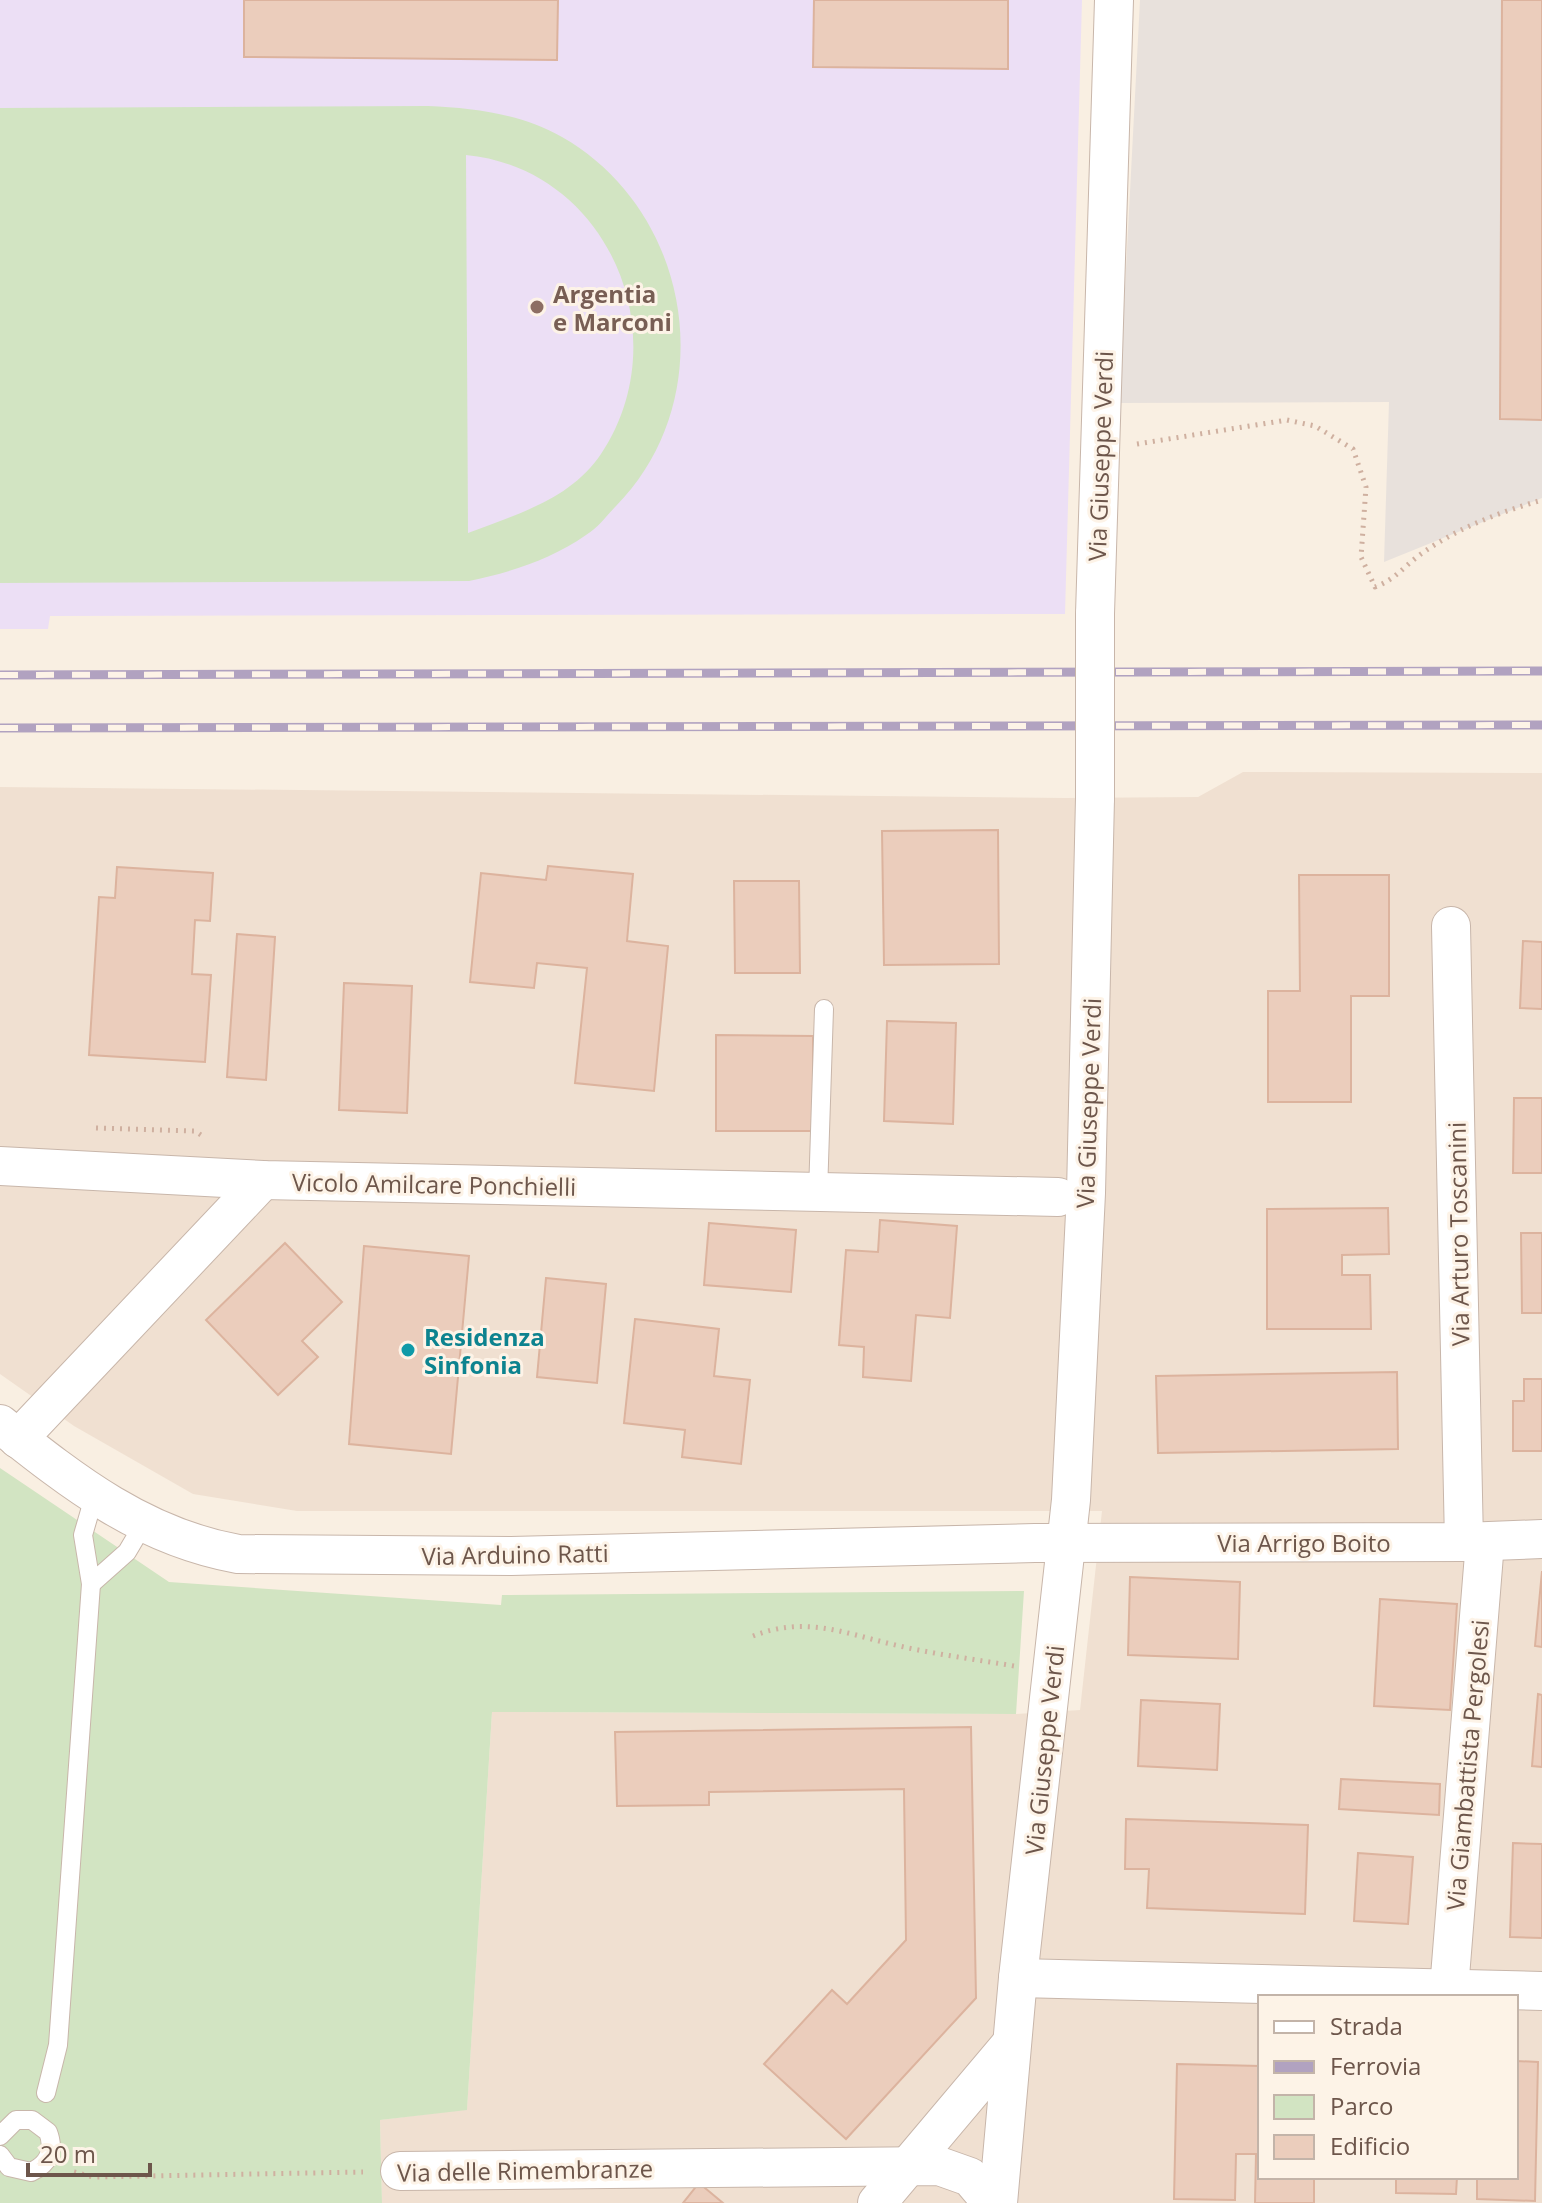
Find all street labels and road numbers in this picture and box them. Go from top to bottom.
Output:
street label: Via Giuseppe Verdi [1080,350,1120,562]
street label: Via Giuseppe Verdi [1068,997,1108,1209]
street label: Via Arturo Toscanini [1440,1122,1476,1346]
street label: Vicolo Amilcare Ponchielli [292,1165,576,1203]
street label: Via Arrigo Boito [1217,1526,1391,1559]
street label: Via Arduino Ratti [421,1536,609,1572]
street label: Via Giambattista Pergolesi [1438,1618,1496,1912]
street label: Via Giuseppe Verdi [1017,1644,1071,1856]
street label: Via delle Rimembranze [397,2151,653,2189]

